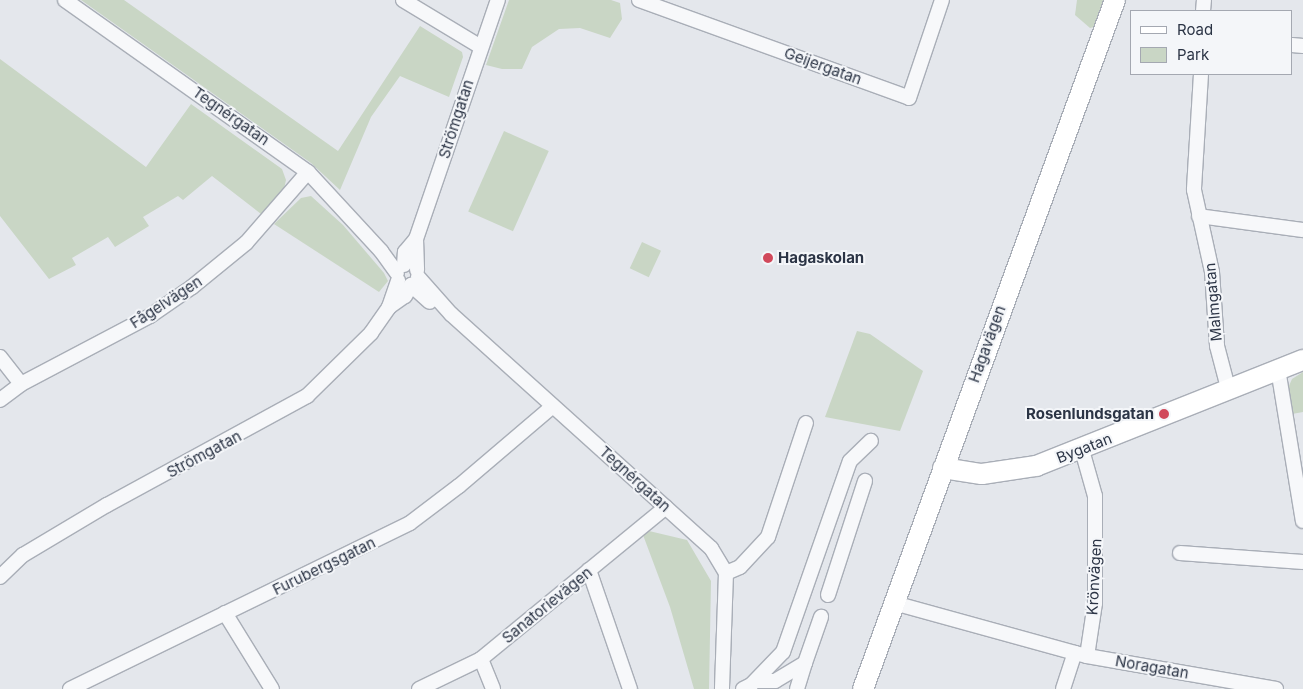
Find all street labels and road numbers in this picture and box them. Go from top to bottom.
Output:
street label: Geijergatan [782,44,864,88]
street label: Strömgatan [435,77,477,161]
street label: Tegnérgatan [189,83,273,149]
street label: Malmgatan [1201,262,1225,342]
street label: Fågelvägen [127,272,205,332]
street label: Hagavägen [965,303,1009,385]
street label: Strömgatan [164,427,244,481]
street label: Bygatan [1054,429,1114,467]
street label: Tegnérgatan [596,442,674,516]
street label: Furubergsgatan [270,533,378,599]
street label: Krönvägen [1083,538,1105,616]
street label: Sanatorievägen [498,563,596,647]
street label: Noragatan [1114,652,1190,682]

